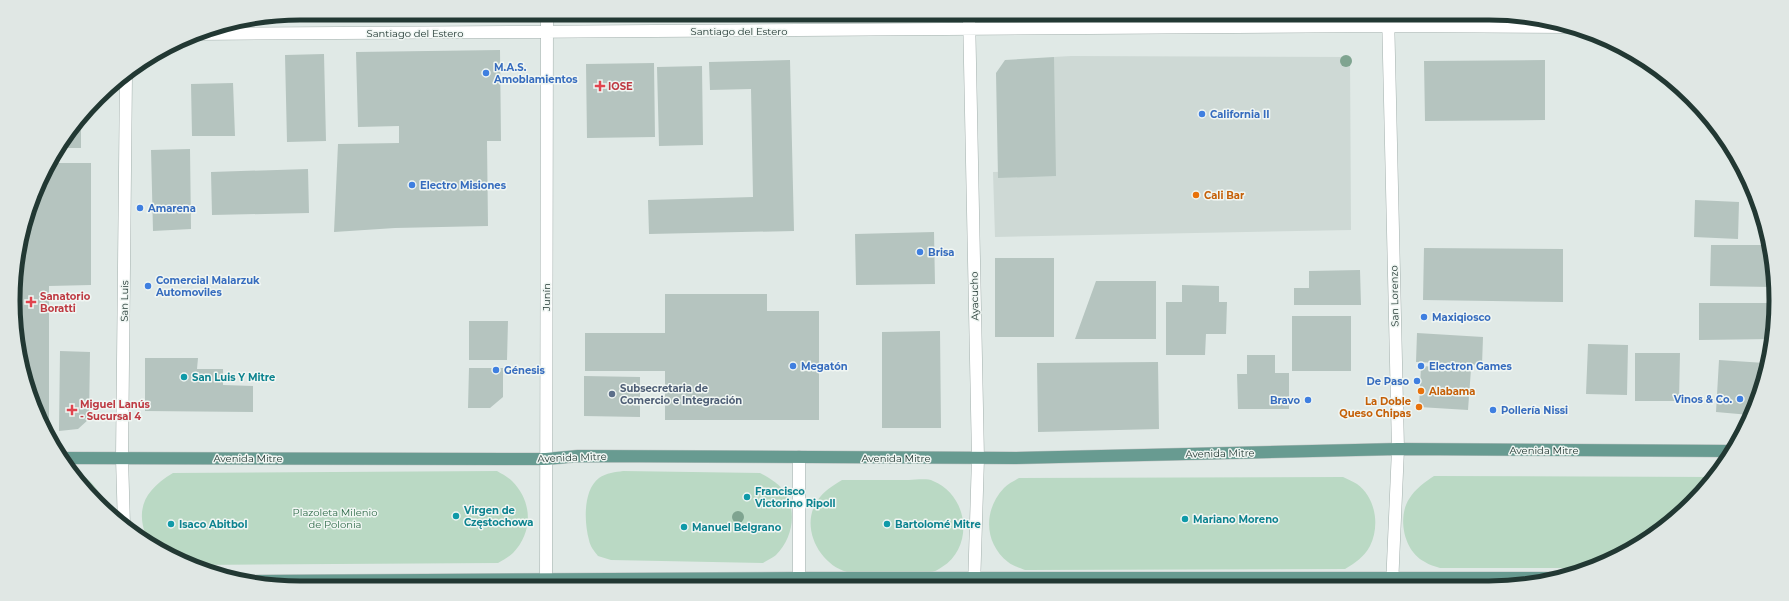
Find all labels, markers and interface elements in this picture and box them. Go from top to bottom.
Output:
street label: Santiago del Estero [691,25,787,38]
street label: Santiago del Estero [367,27,463,40]
place label: M.A.S. Amoblamientos [493,61,578,86]
marker: M.A.S. Amoblamientos [481,68,491,78]
place label: IOSE [608,80,633,93]
marker: IOSE [595,81,605,91]
place label: California II [1210,108,1270,121]
marker: California II [1197,109,1207,119]
place label: Electro Misiones [420,179,507,192]
marker: Electro Misiones [407,180,417,190]
place label: Cali Bar [1204,189,1245,202]
marker: Cali Bar [1191,190,1201,200]
place label: Amarena [147,202,196,215]
marker: Amarena [135,203,145,213]
place label: Brisa [928,246,954,259]
marker: Brisa [915,247,925,257]
street label: San Lorenzo [1387,265,1402,327]
street label: Ayacucho [968,271,981,321]
place label: Comercial Malarzuk Automoviles [155,274,260,299]
street label: San Luis [118,280,131,322]
marker: Comercial Malarzuk Automoviles [143,281,153,291]
street label: Junín [540,283,553,312]
place label: Sanatorio Boratti [40,290,91,315]
marker: Sanatorio Boratti [25,296,37,308]
place label: Maxiqiosco [1432,311,1491,324]
marker: Maxiqiosco [1419,312,1429,322]
place label: Megatón [801,360,848,373]
place label: Electron Games [1429,360,1513,373]
marker: Megatón [788,361,798,371]
marker: Electron Games [1416,361,1426,371]
place label: Génesis [504,364,546,377]
marker: Génesis [491,365,501,375]
place label: San Luis Y Mitre [192,371,275,384]
marker: San Luis Y Mitre [179,372,189,382]
place label: De Paso [1366,375,1409,388]
marker: De Paso [1412,376,1422,386]
place label: Subsecretaria de Comercio e Integración [620,382,742,407]
place label: Alabama [1428,385,1475,398]
marker: Alabama [1416,386,1426,396]
marker: Subsecretaria de Comercio e Integración [607,389,617,399]
place label: Vinos & Co. [1673,393,1732,406]
place label: Bravo [1270,394,1300,407]
marker: Vinos & Co. [1735,394,1745,404]
marker: Bravo [1303,395,1313,405]
place label: La Doble Queso Chipas [1339,395,1412,420]
place label: Miguel Lanús - Sucursal 4 [80,398,151,423]
marker: La Doble Queso Chipas [1414,402,1424,412]
place label: Pollería Nissi [1501,404,1568,417]
marker: Miguel Lanús - Sucursal 4 [67,405,77,415]
marker: Pollería Nissi [1488,405,1498,415]
street label: Avenida Mitre [1509,444,1579,457]
street label: Avenida Mitre [1185,446,1255,461]
street label: Avenida Mitre [537,450,607,465]
street label: Avenida Mitre [213,452,283,465]
street label: Avenida Mitre [861,452,931,465]
place label: Francisco Victorino Ripoll [754,485,836,510]
marker: Francisco Victorino Ripoll [742,492,752,502]
place label: Virgen de Częstochowa [463,504,533,529]
park label: Plazoleta Milenio de Polonia [293,506,377,531]
marker: Virgen de Częstochowa [451,511,461,521]
place label: Mariano Moreno [1193,513,1279,526]
marker: Mariano Moreno [1180,514,1190,524]
place label: Isaco Abitbol [179,518,247,531]
place label: Bartolomé Mitre [895,518,981,531]
marker: Isaco Abitbol [166,519,176,529]
marker: Bartolomé Mitre [882,519,892,529]
place label: Manuel Belgrano [692,521,782,534]
marker: Manuel Belgrano [679,522,689,532]

